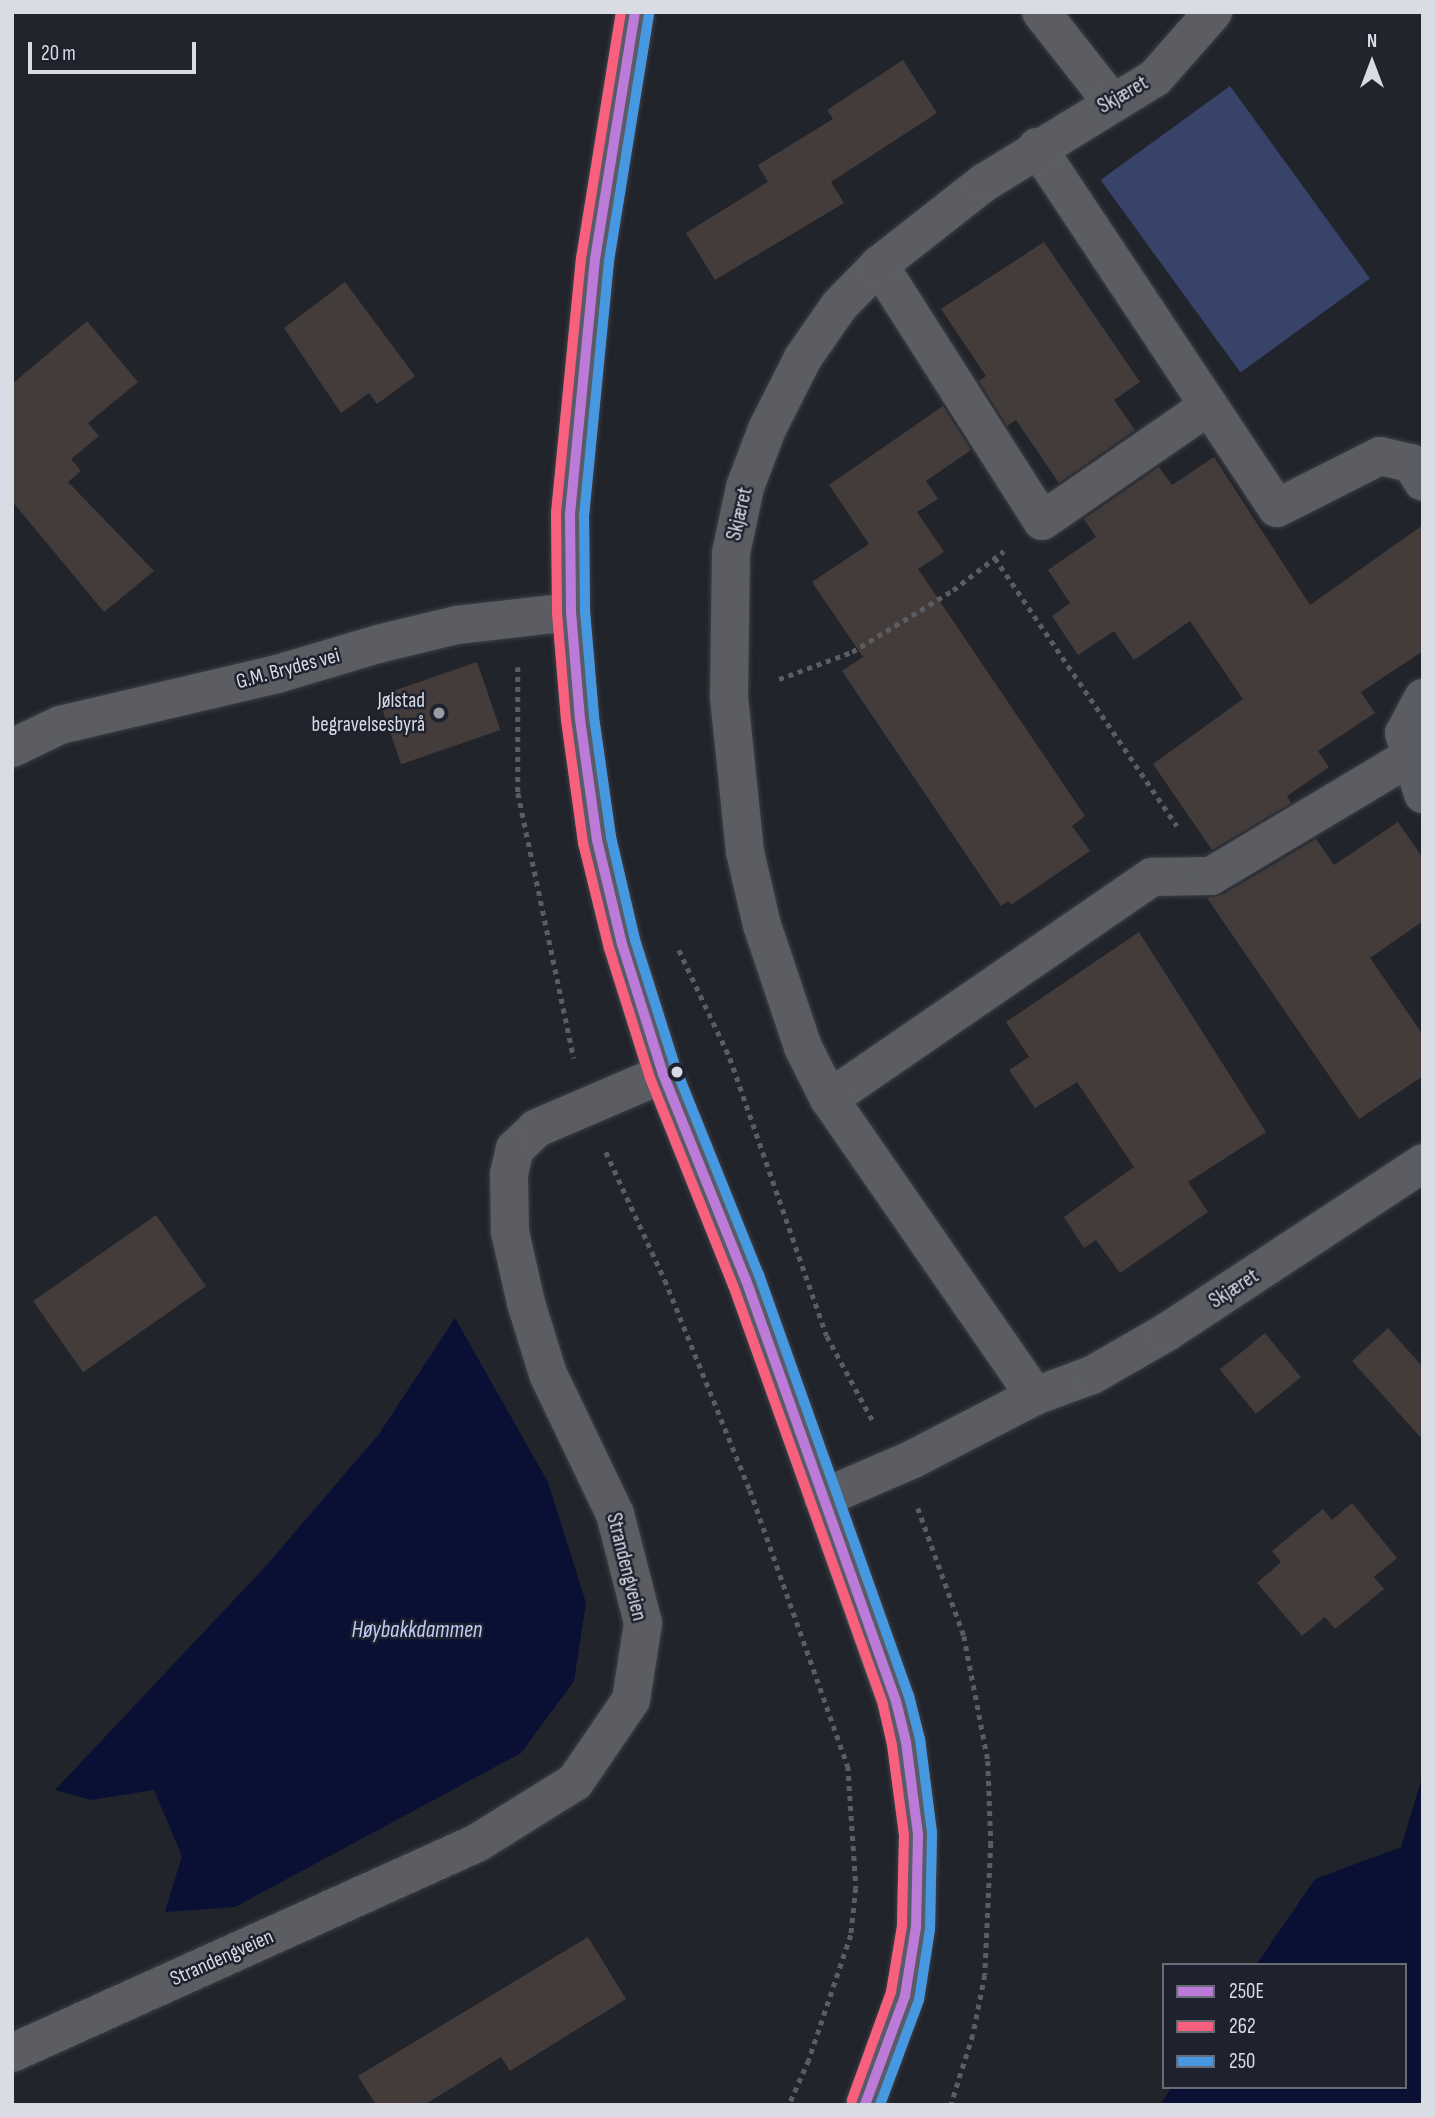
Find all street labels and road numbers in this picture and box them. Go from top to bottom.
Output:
street label: Skjæret [1093,71,1153,119]
street label: Skjæret [722,485,758,543]
street label: G.M. Brydes vei [233,643,343,695]
street label: Skjæret [1205,1264,1263,1314]
street label: Strandengveien [600,1511,652,1623]
street label: Strandengveien [167,1924,277,1992]

